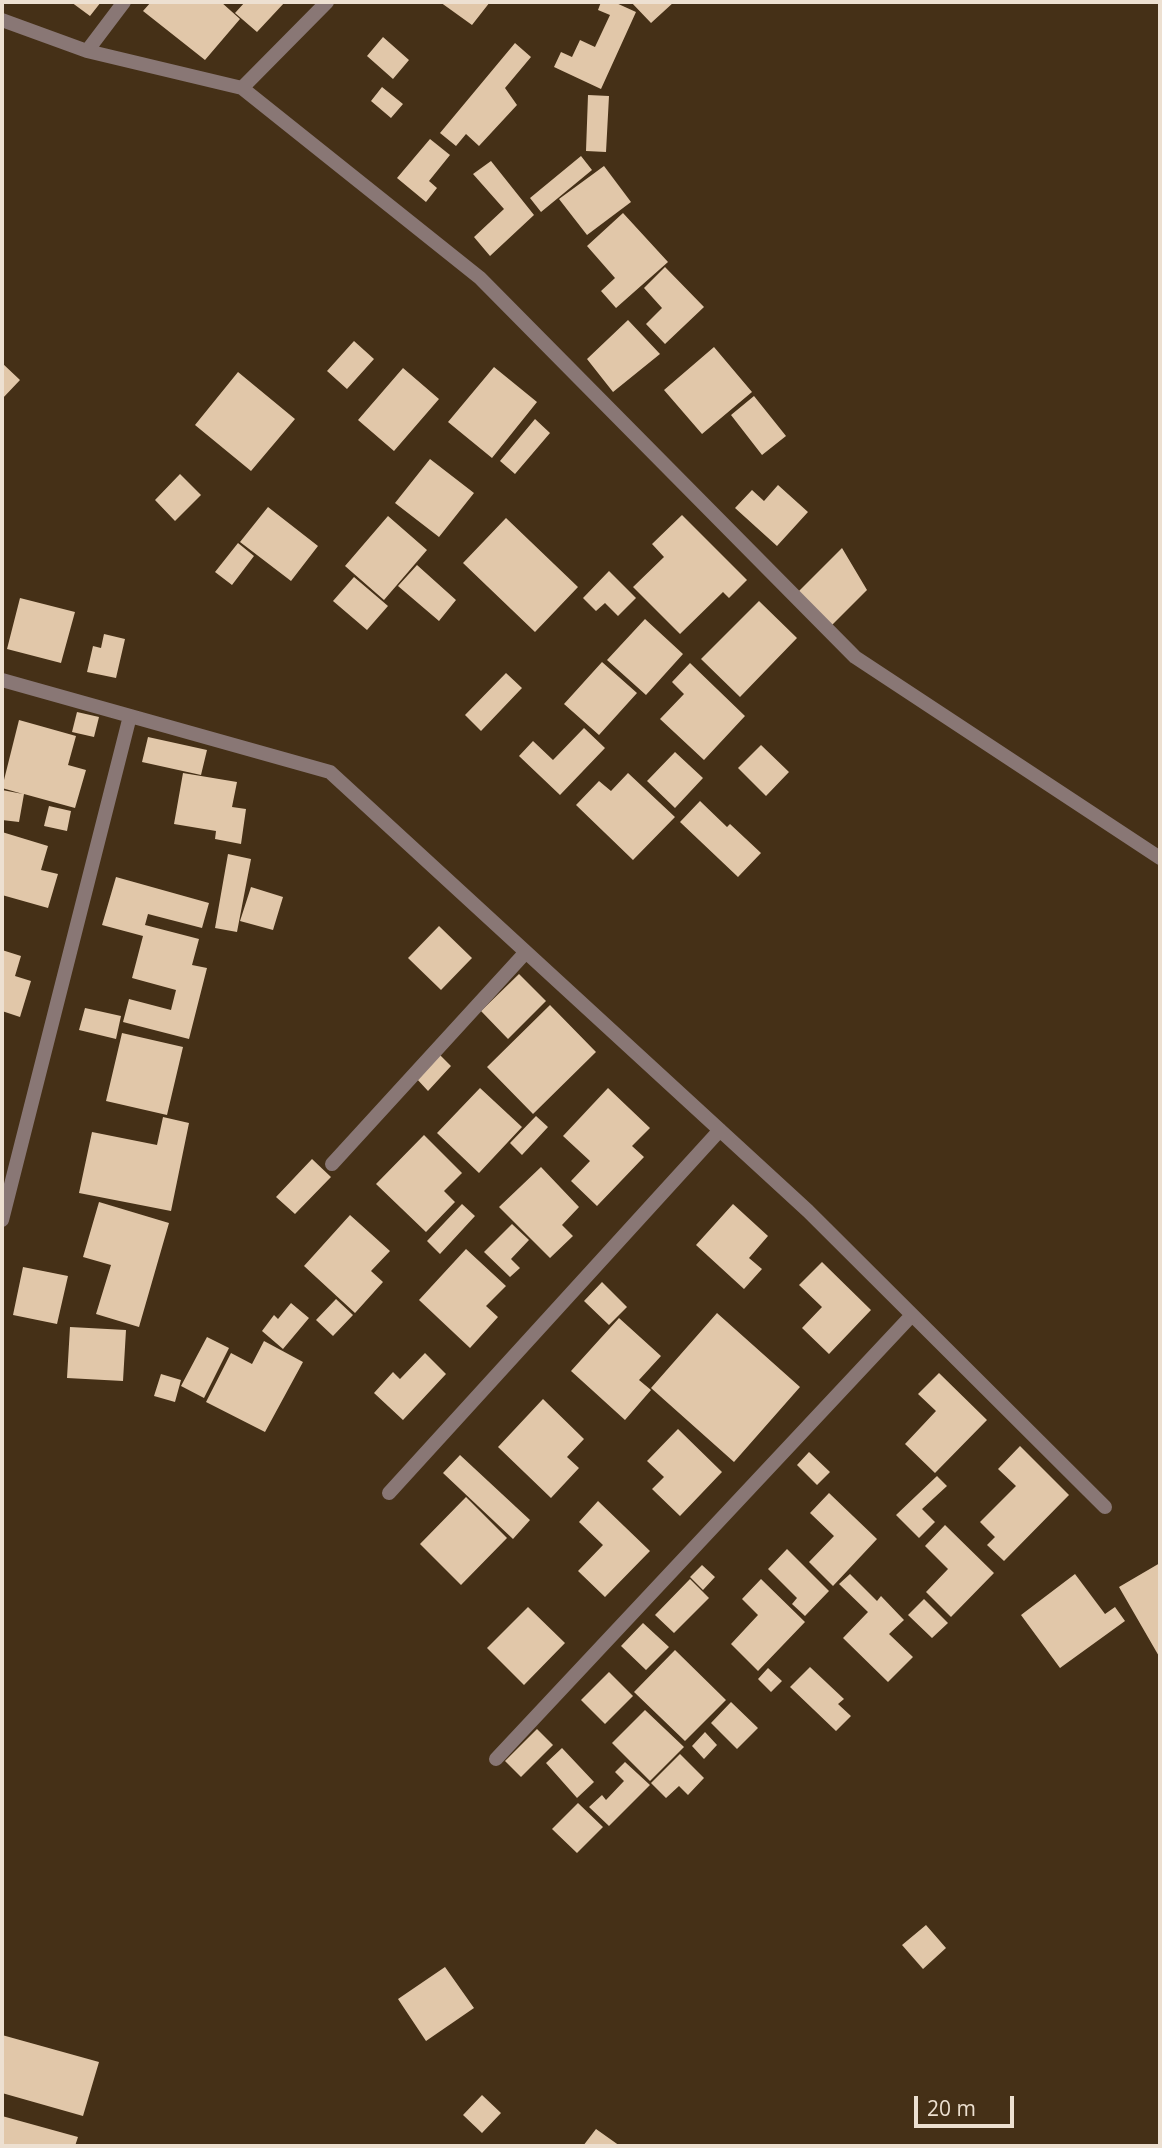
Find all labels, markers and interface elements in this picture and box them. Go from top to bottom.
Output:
scale bar [917,2082,1017,2126]
text: 20 m [927,2094,976,2122]

